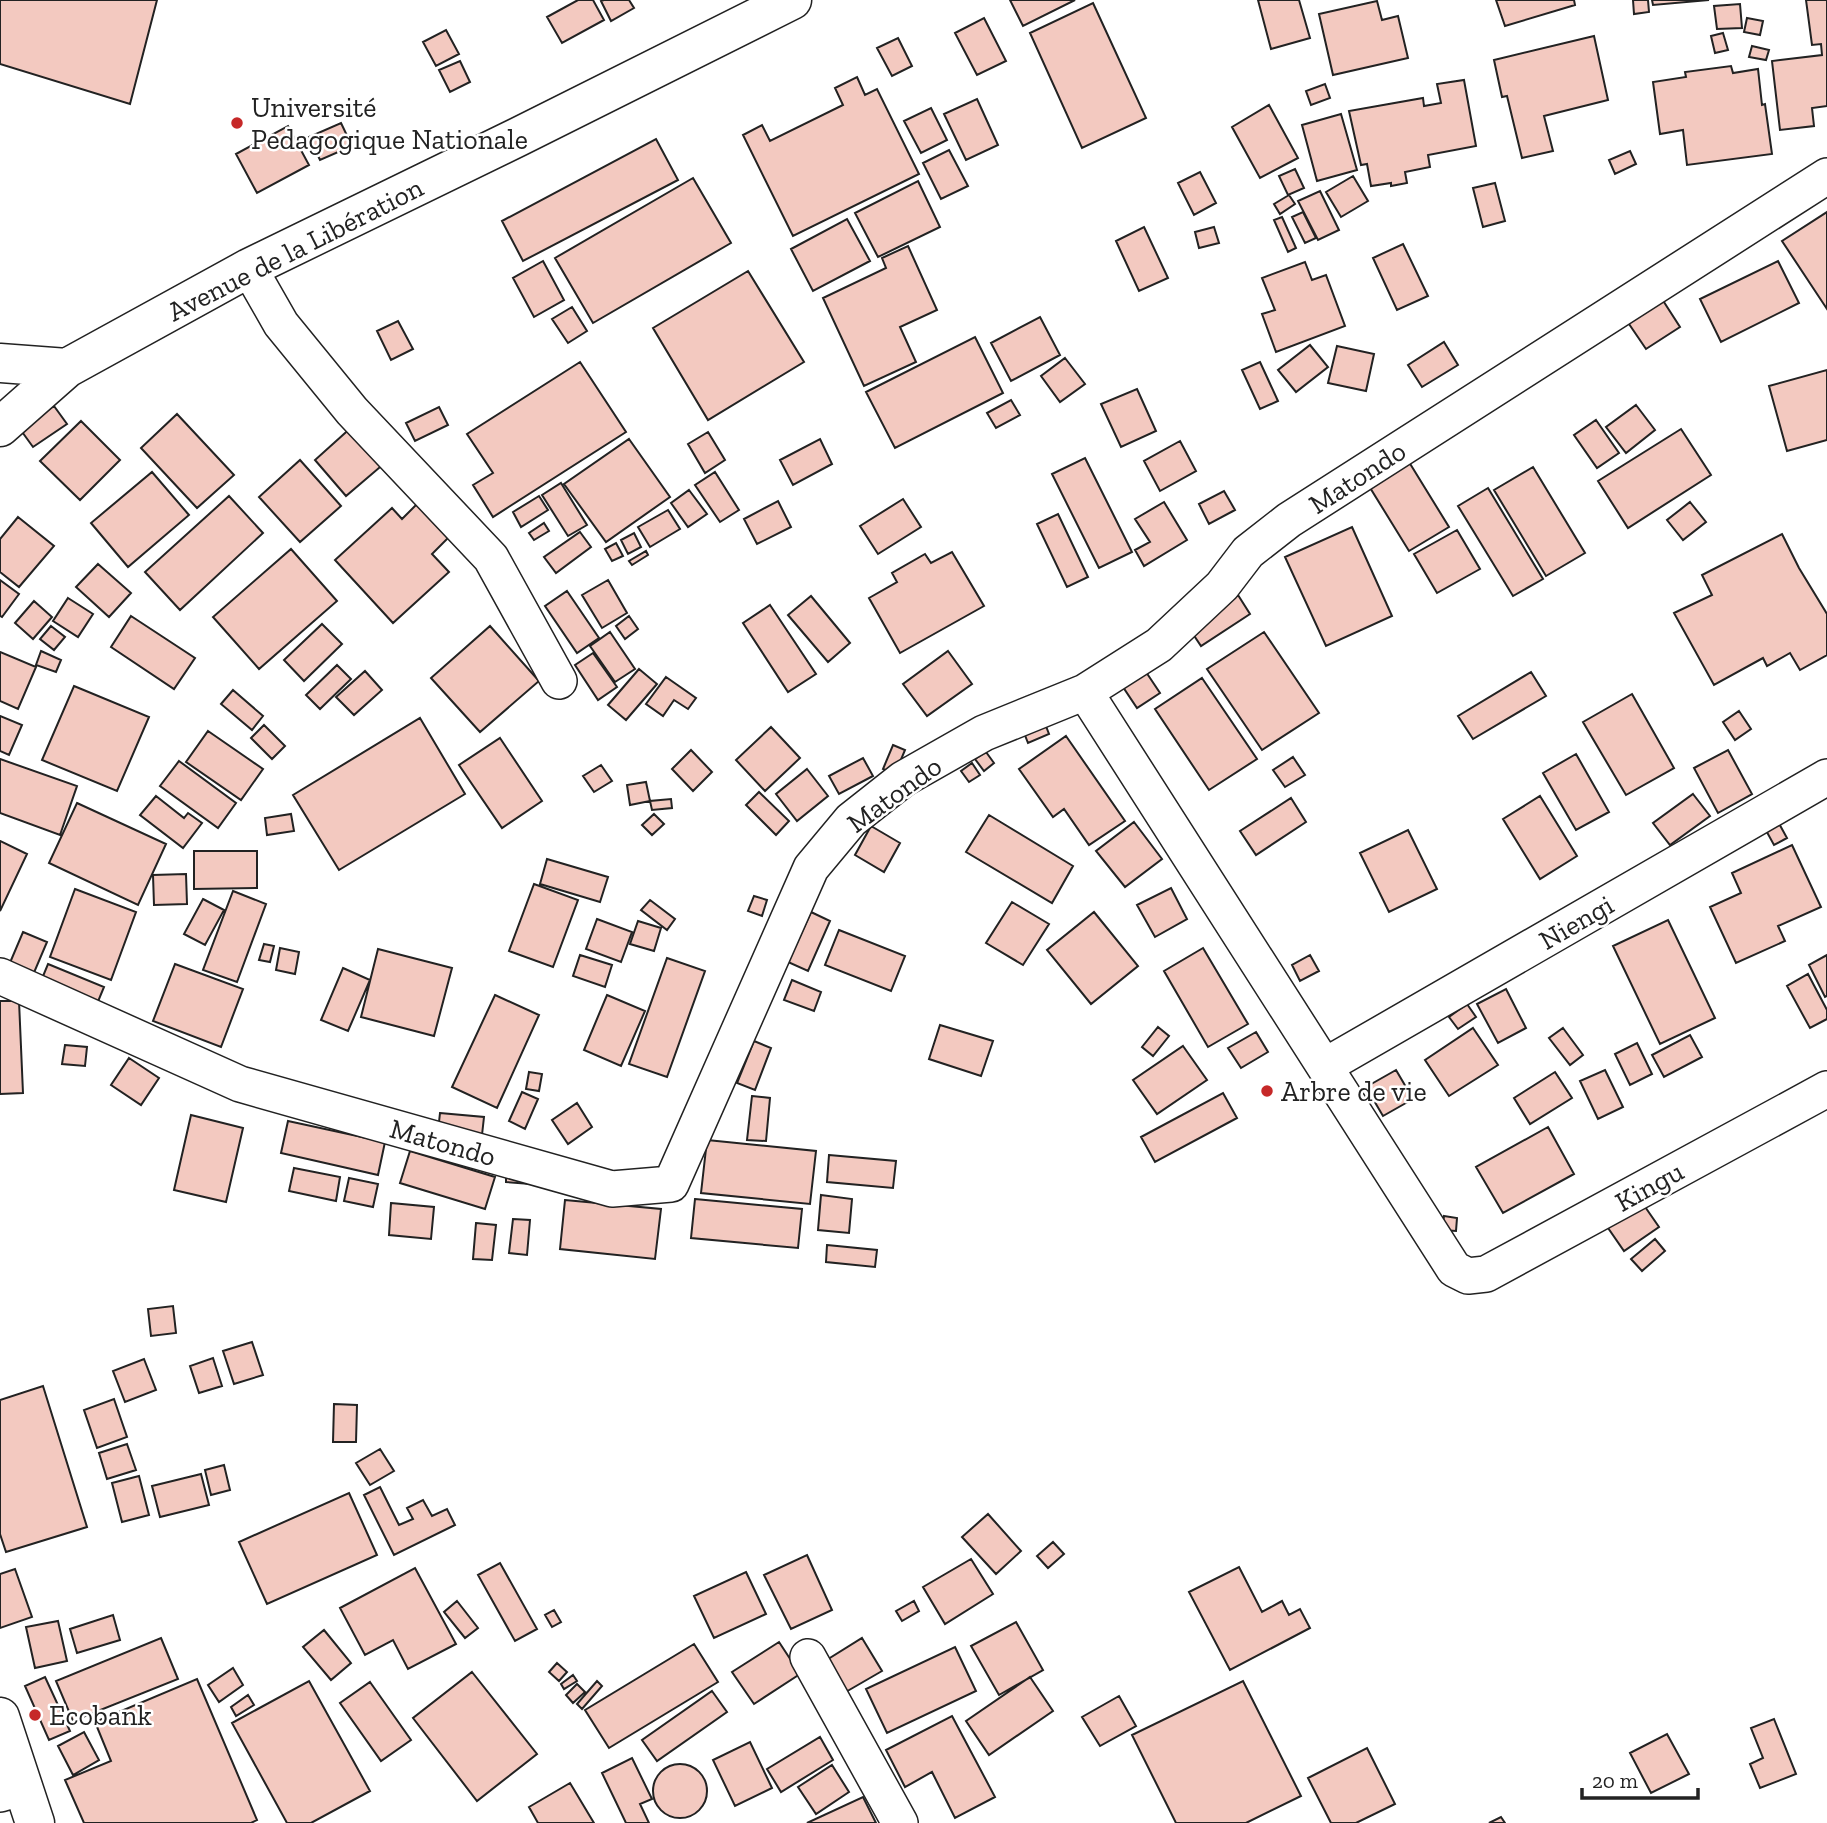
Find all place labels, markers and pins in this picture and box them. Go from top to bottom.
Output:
place label: Université Pedagogique Nationale [251,91,528,156]
marker: Université Pedagogique Nationale [229,115,245,131]
place label: Arbre de vie [1281,1075,1427,1108]
marker: Arbre de vie [1259,1083,1275,1099]
place label: Ecobank [49,1699,152,1732]
marker: Ecobank [27,1707,43,1723]

